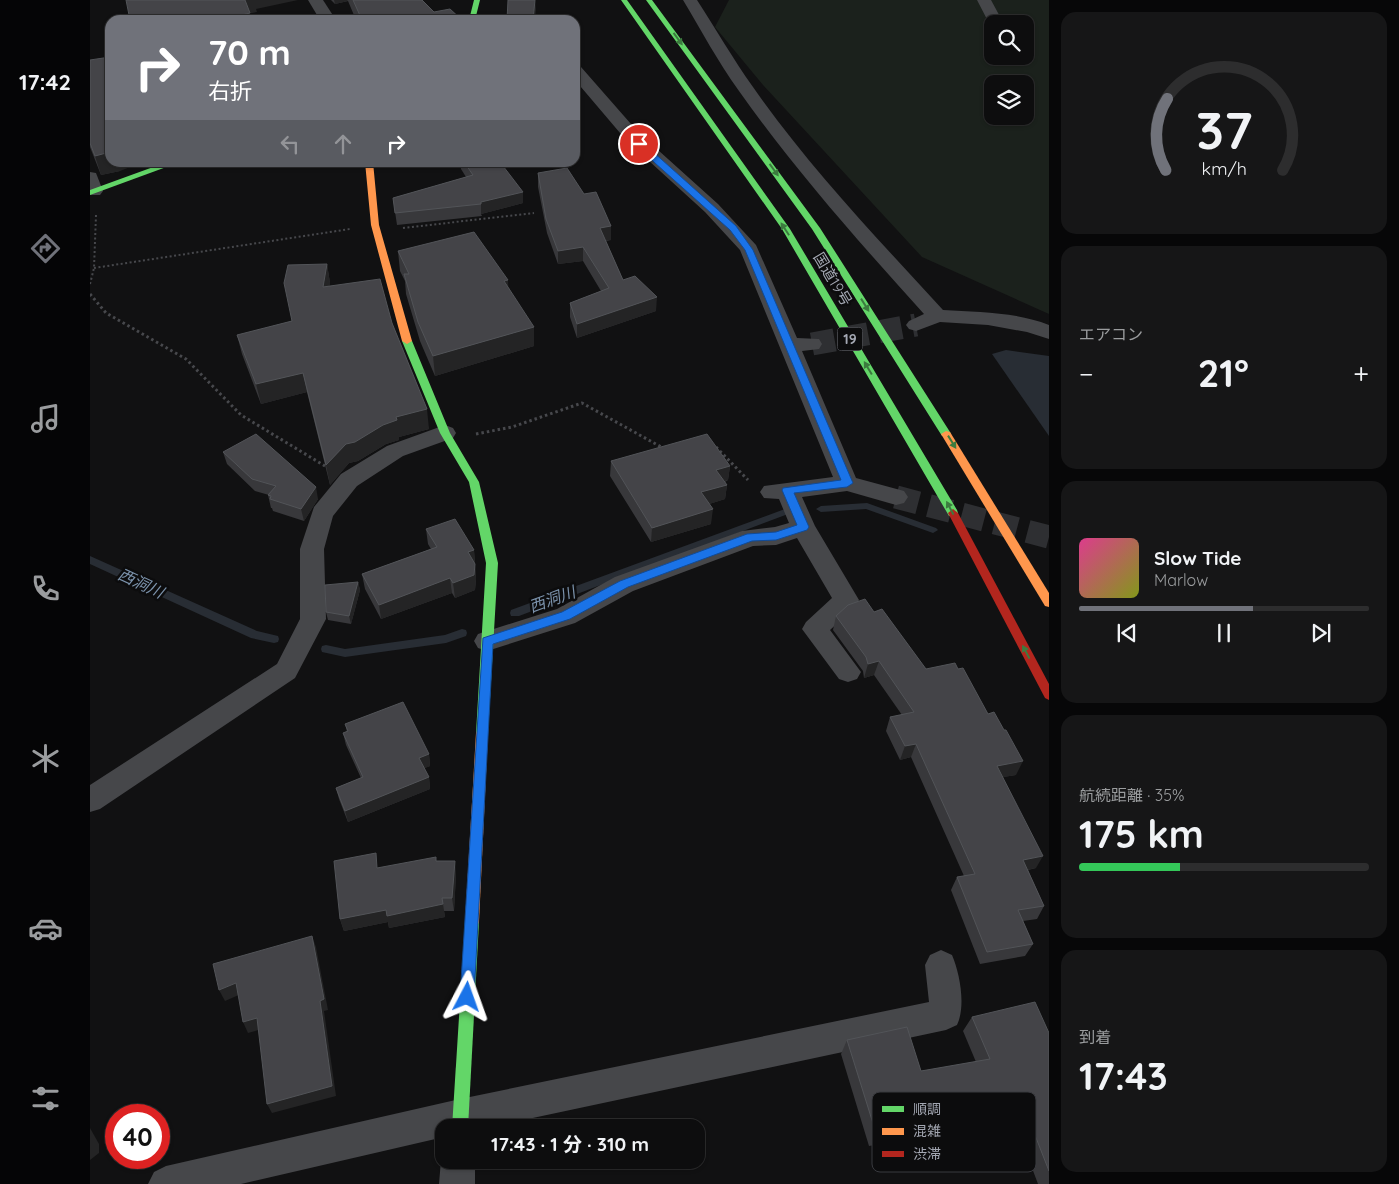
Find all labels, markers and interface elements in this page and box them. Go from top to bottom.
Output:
map controls [984,15,1034,125]
button: search [984,15,1034,65]
text: 70 m [208,30,291,74]
one-way arrow [673,32,683,46]
icon: right [125,35,190,100]
text: 17:42 [19,68,71,96]
button: layers [984,75,1034,125]
text: 右折 [208,77,252,105]
text: 37 [1196,97,1252,162]
pin [618,123,660,165]
icon: left [276,130,304,158]
icon: ahead [329,130,357,158]
icon: right [382,130,410,158]
icon: arrive [625,130,653,158]
text: km/h [1201,157,1247,179]
one-way arrow [769,164,779,177]
one-way arrow [780,222,789,235]
icon: directions [28,231,63,266]
street label: 国道19号 [810,249,856,309]
one-way arrow [860,298,870,312]
text: エアコン [1079,324,1143,344]
road number: 19 [838,328,862,350]
text: 21° [1198,349,1249,397]
text: − [1079,356,1094,391]
text: + [1353,356,1369,391]
one-way arrow [863,362,872,375]
icon: music [28,401,63,436]
one-way arrow [947,436,956,449]
one-way arrow [946,501,954,515]
text: Slow Tide [1154,546,1242,570]
water label: 西洞川 [115,564,169,603]
text: Marlow [1154,570,1208,590]
icon: phone [28,571,63,606]
water label: 西洞川 [526,581,580,617]
icon: previous [1113,619,1141,647]
icon: pause [1210,619,1238,647]
icon: next [1307,619,1335,647]
one-way arrow [1022,644,1030,659]
icon: climate [28,741,63,776]
text: 航続距離 · 35% [1079,785,1184,805]
text: 175 km [1079,810,1204,858]
icon: car [28,911,63,946]
position arrow [440,970,492,1022]
text: 到着 [1079,1027,1111,1047]
text: 17:43 [1079,1052,1168,1100]
icon: filters [28,1081,63,1116]
legend [872,1092,1036,1172]
text: 順調 [913,1100,941,1118]
speed limit sign: 40 [105,1104,170,1169]
text: 混雑 [913,1122,941,1140]
text: 17:43 · 1 分 · 310 m [491,1132,649,1156]
text: 渋滞 [913,1145,941,1163]

